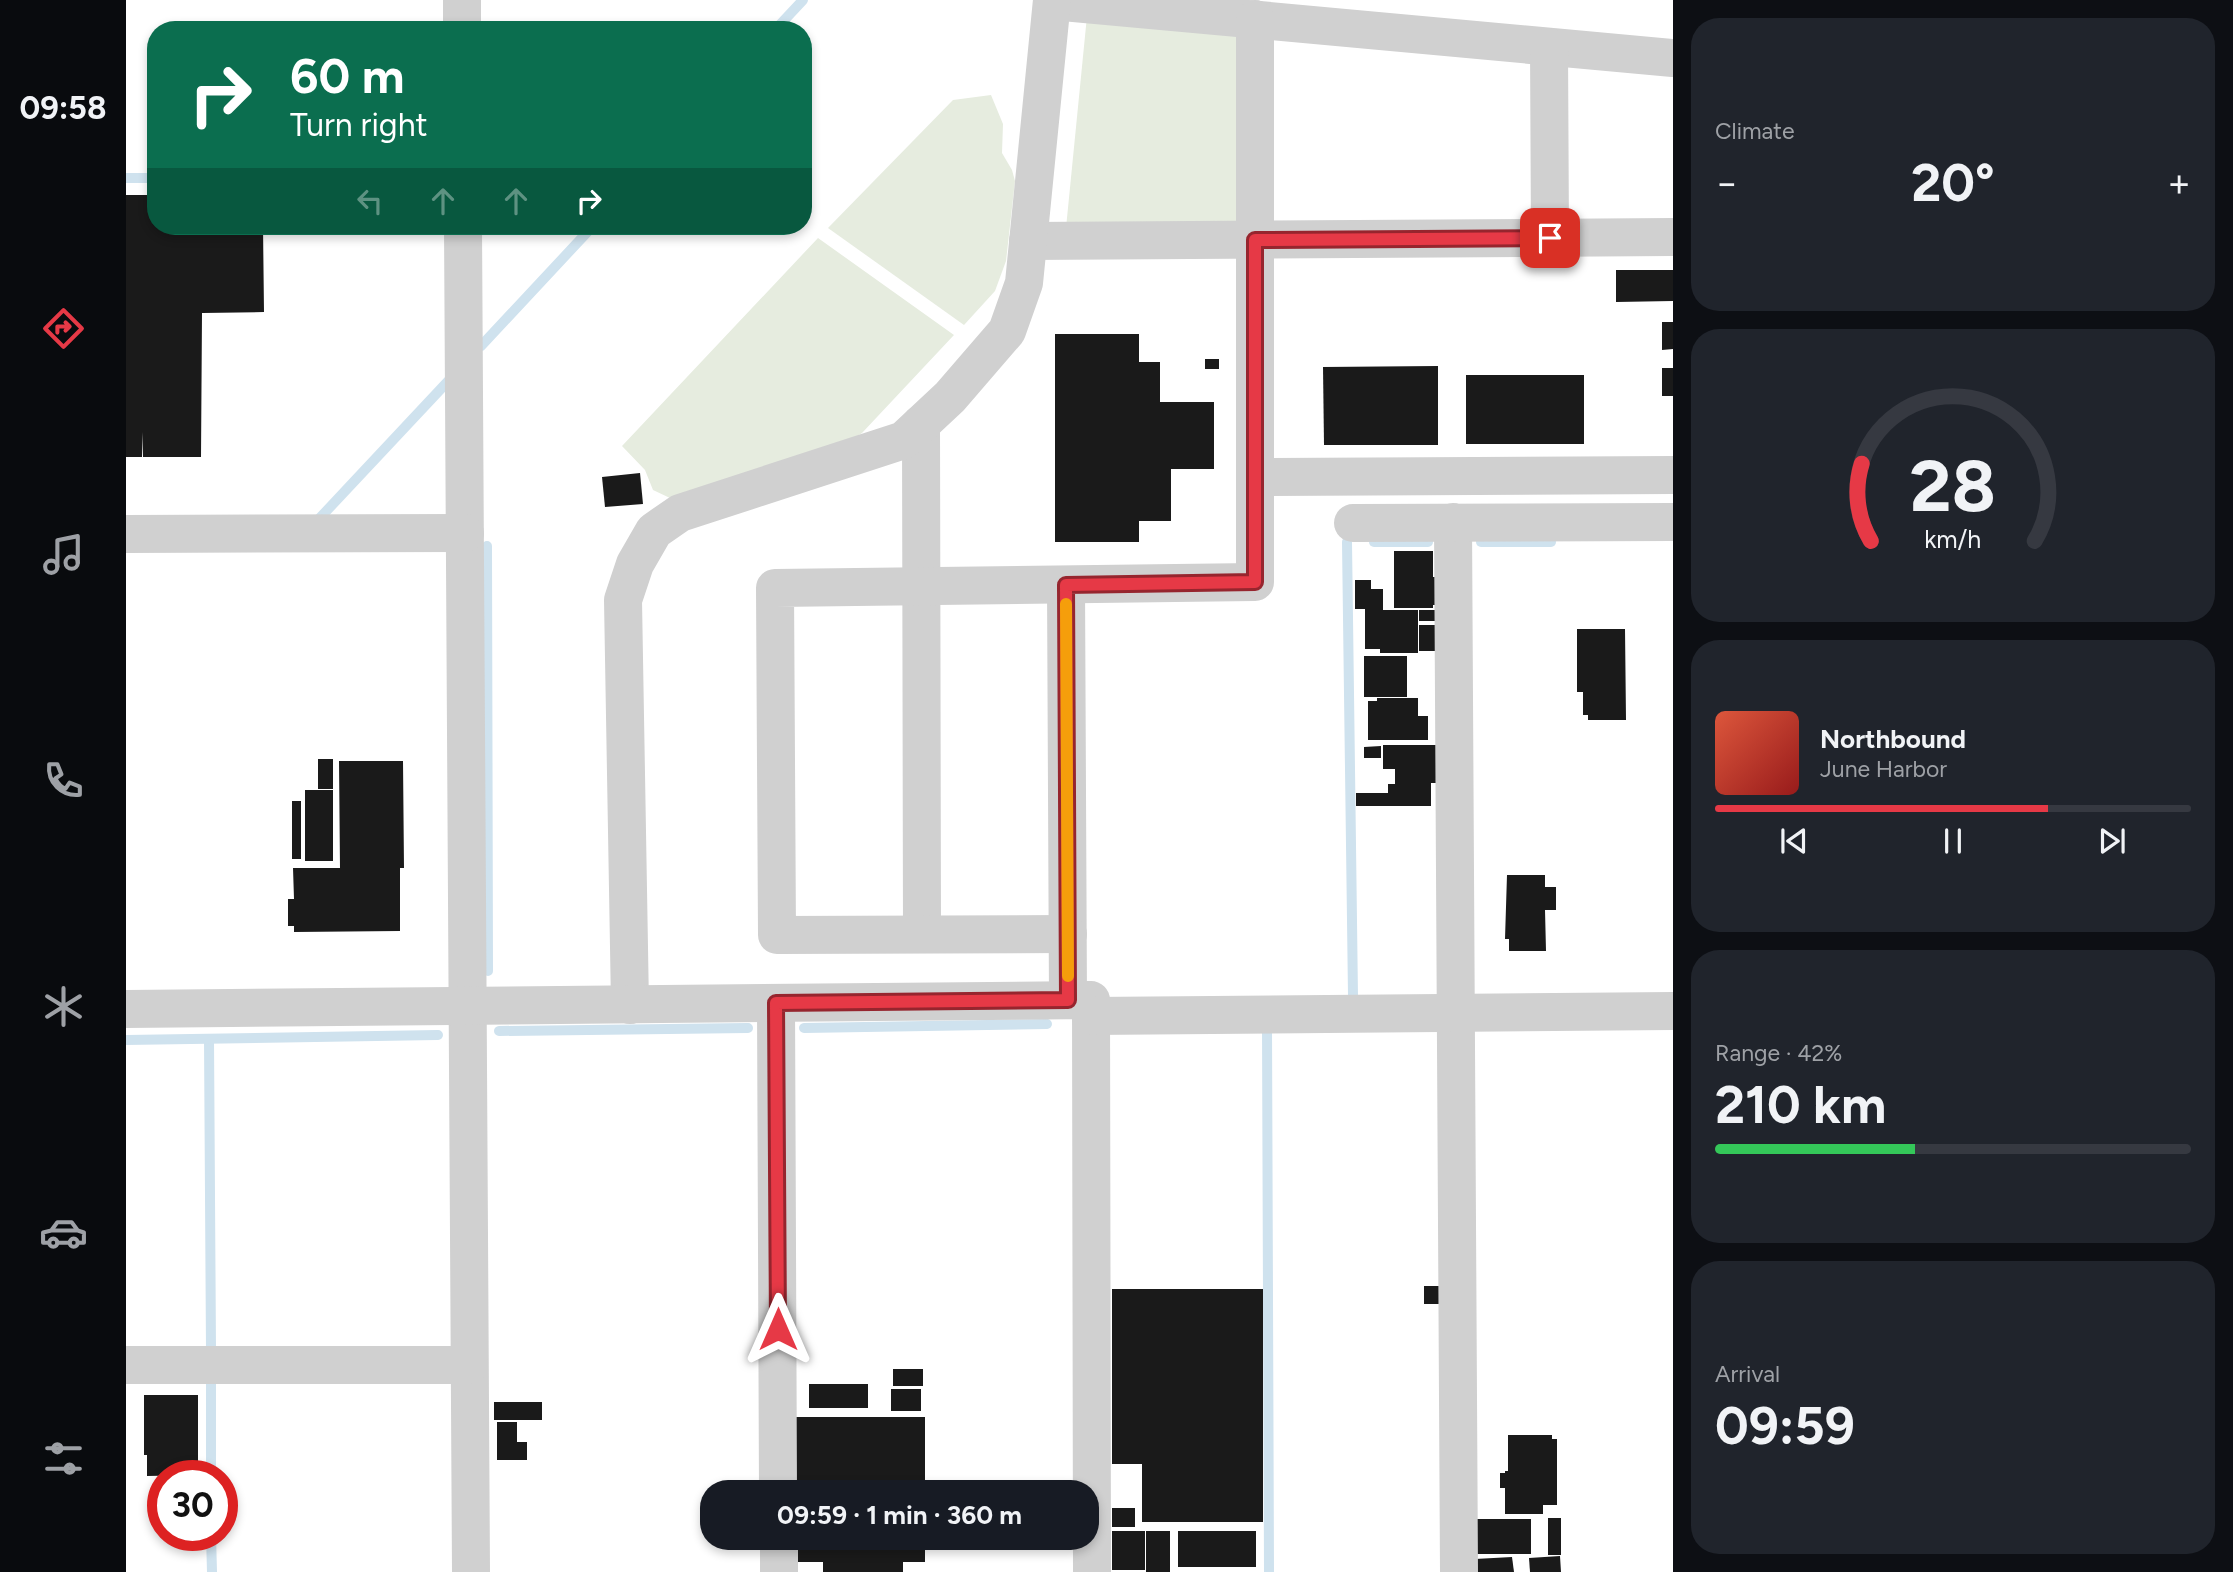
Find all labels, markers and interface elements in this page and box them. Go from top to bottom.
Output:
text: 60 m [290,46,405,105]
icon: right [175,49,266,140]
text: 09:58 [19,89,107,127]
text: Turn right [290,106,428,144]
text: Climate [1715,117,1794,145]
text: 20° [1911,152,1995,214]
text: − [1715,160,1739,206]
text: + [2167,160,2191,206]
icon: left [351,182,389,220]
icon: ahead [424,182,462,220]
icon: ahead [497,182,535,220]
icon: right [570,182,608,220]
pin [1520,208,1580,268]
icon: arrive [1531,219,1569,257]
icon: directions [39,304,88,353]
text: 28 [1910,443,1996,530]
text: km/h [1924,524,1982,554]
icon: music [39,530,88,579]
text: Northbound [1820,723,1966,755]
text: June Harbor [1820,755,1947,783]
icon: phone [39,756,88,805]
icon: previous [1775,822,1813,860]
icon: pause [1934,822,1972,860]
icon: next [2093,822,2131,860]
icon: climate [39,982,88,1031]
text: Range · 42% [1715,1039,1842,1067]
text: 210 km [1715,1074,1886,1136]
icon: car [39,1208,88,1257]
position arrow [741,1292,815,1366]
text: Arrival [1715,1360,1780,1388]
text: 09:59 [1715,1395,1855,1457]
icon: filters [39,1434,88,1483]
speed limit sign: 30 [147,1460,238,1551]
text: 09:59 · 1 min · 360 m [777,1499,1022,1531]

